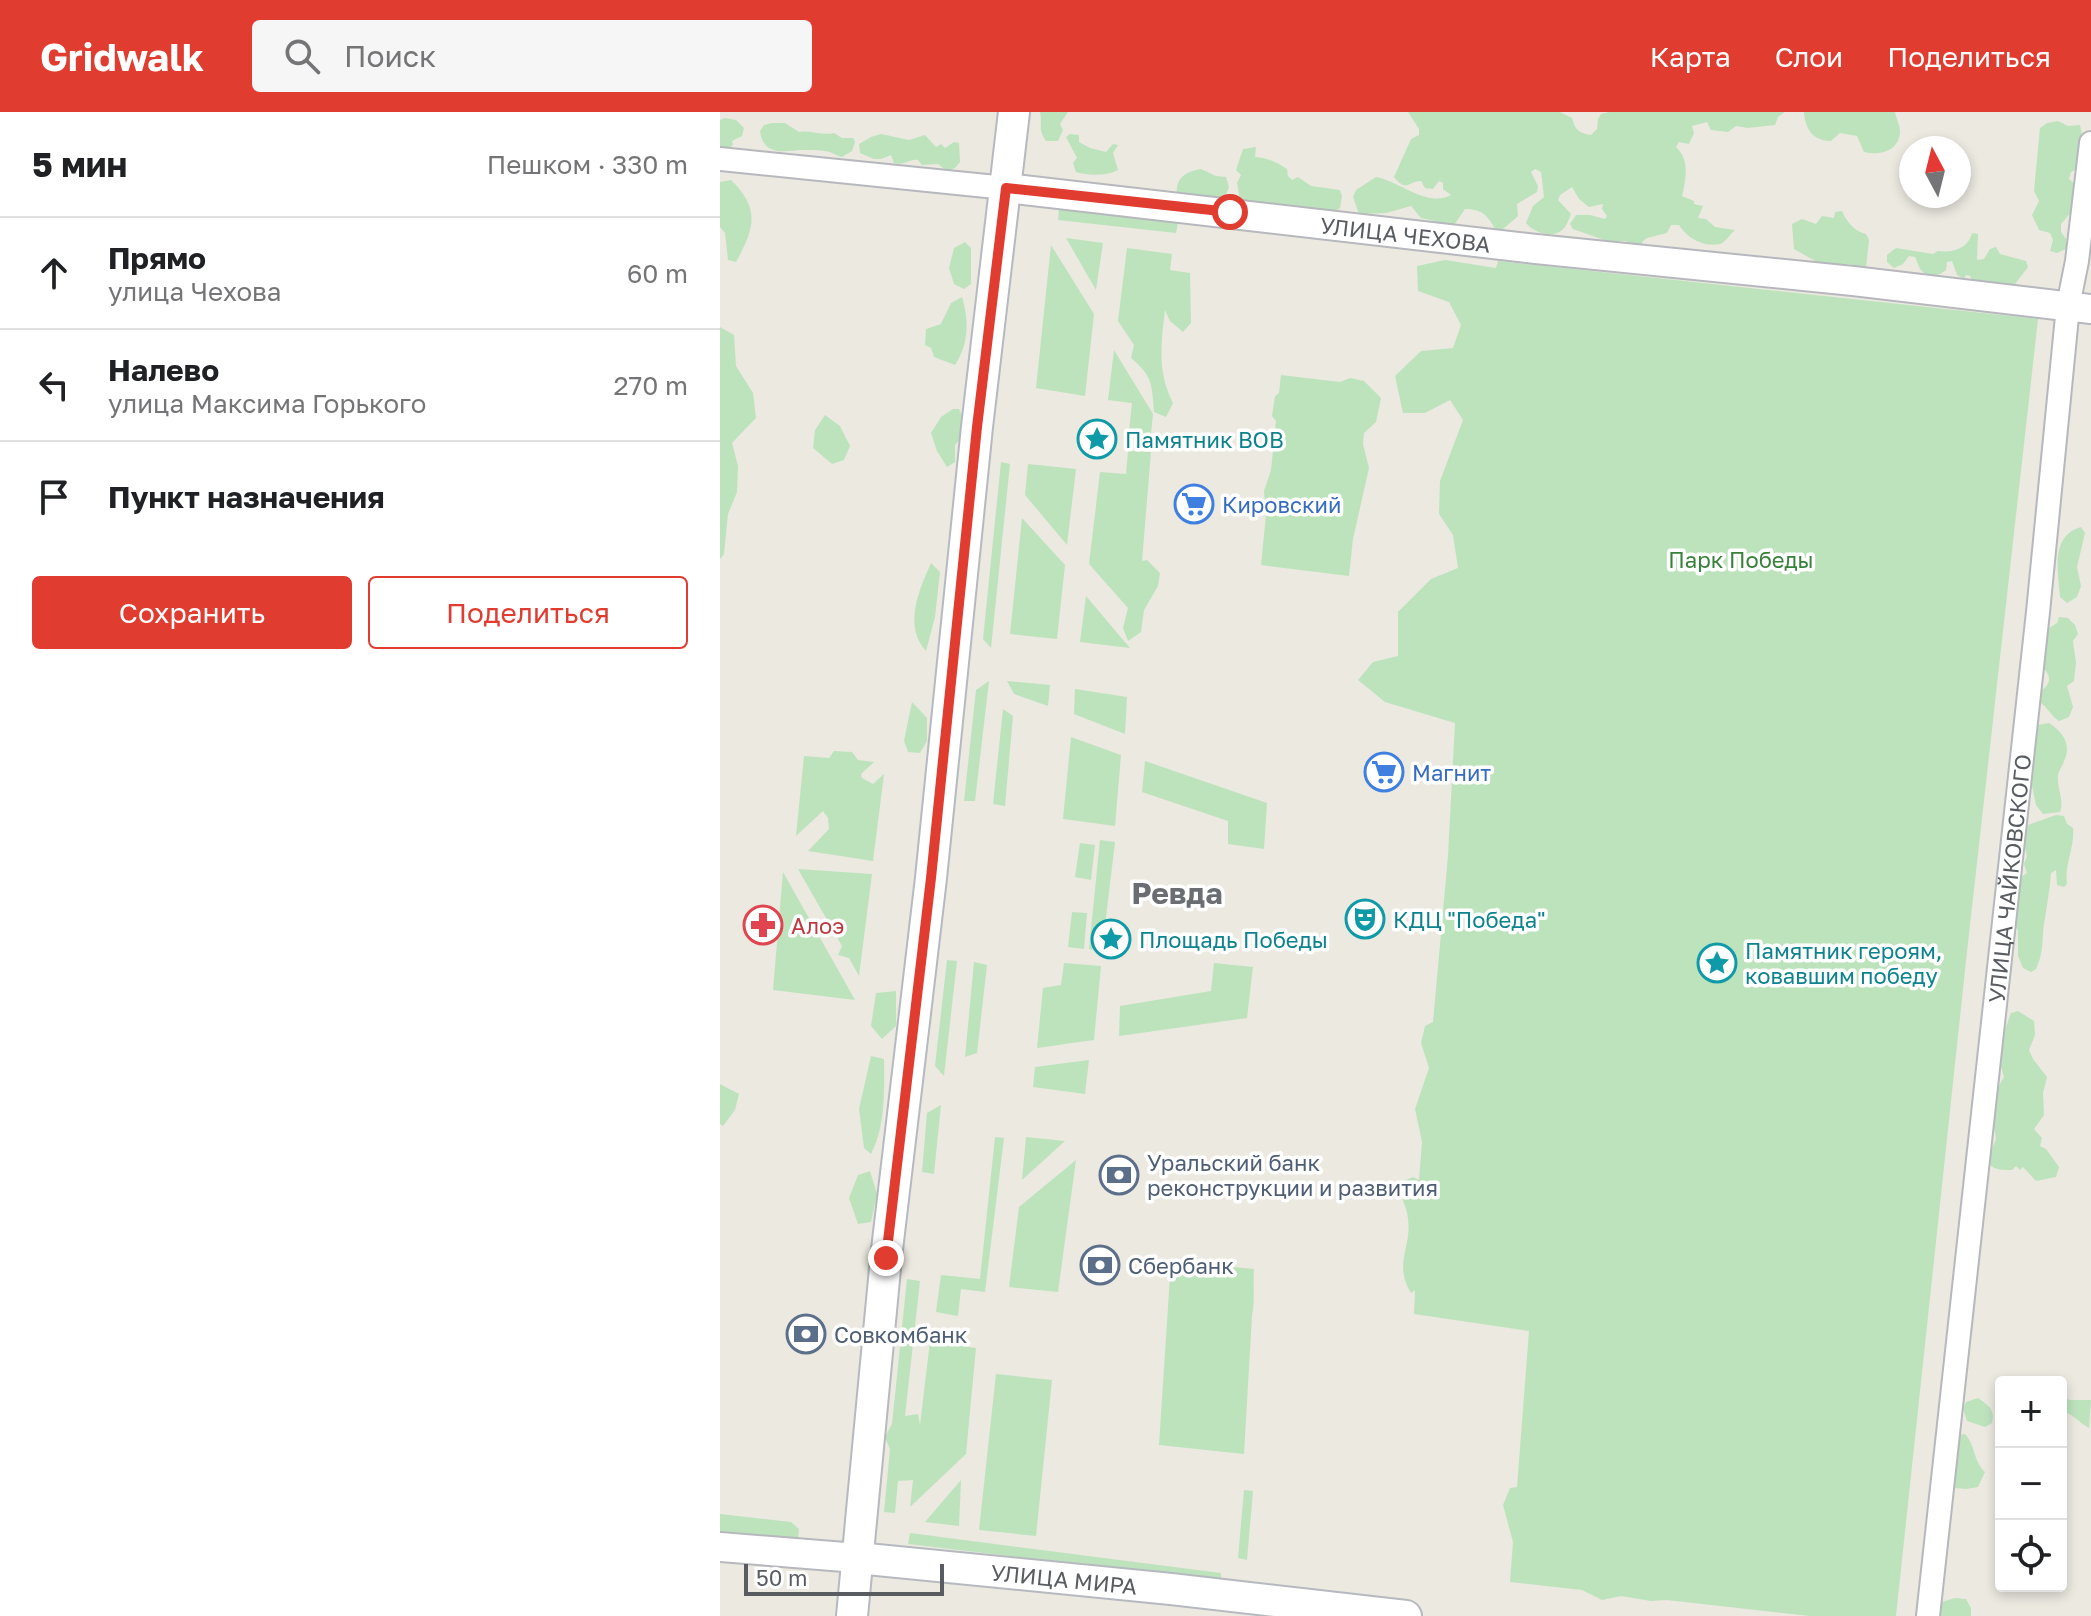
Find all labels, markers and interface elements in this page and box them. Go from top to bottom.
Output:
search box [252,20,812,92]
text: Gridwalk [40,34,204,79]
icon: search [280,34,324,78]
text: Поиск [344,38,436,74]
text: Карта [1650,40,1731,73]
text: Слои [1775,40,1843,73]
text: Поделиться [1887,40,2051,73]
north arrow [1899,136,1971,208]
text: 5 мин [32,144,127,184]
text: Пешком · 330 m [487,149,688,180]
route start [1212,194,1248,230]
street label: УЛИЦА ЧЕХОВА [1319,211,1492,257]
text: Прямо [108,240,206,276]
icon: ahead [32,251,76,295]
text: 60 m [627,258,688,289]
text: улица Чехова [108,276,281,307]
text: Налево [108,352,219,388]
icon: left [32,363,76,407]
text: 270 m [614,370,688,401]
text: улица Максима Горького [108,388,426,419]
place icon: Памятник ВОВ [1076,418,1118,460]
place label: Памятник ВОВ [1125,426,1284,453]
icon: arrive [32,475,76,519]
text: Пункт назначения [108,479,385,515]
supermarket icon: Кировский [1173,483,1215,525]
place label: Кировский [1222,491,1341,518]
park label: Парк Победы [1668,546,1814,573]
button: Сохранить [32,576,352,649]
button: Поделиться [368,576,688,649]
supermarket icon: Магнит [1363,751,1405,793]
street label: УЛИЦА ЧАЙКОВСКОГО [1982,753,2036,1004]
place label: Магнит [1412,759,1491,786]
district label: Ревда [1131,875,1223,911]
theatre icon: КДЦ "Победа" [1344,898,1386,940]
pharmacy icon: Алоэ [742,904,784,946]
place label: КДЦ "Победа" [1393,906,1545,933]
place label: Алоэ [791,912,844,939]
place icon: Площадь Победы [1090,918,1132,960]
place label: Площадь Победы [1139,926,1328,953]
place label: Памятник героям, ковавшим победу [1745,937,1942,989]
place icon: Памятник героям, ковавшим победу [1696,942,1738,984]
place label: Уральский банк реконструкции и развития [1147,1149,1438,1201]
bank icon: Уральский банк реконструкции и развития [1098,1154,1140,1196]
route end [868,1240,904,1276]
bank icon: Сбербанк [1079,1244,1121,1286]
place label: Сбербанк [1128,1252,1234,1279]
bank icon: Совкомбанк [785,1313,827,1355]
place label: Совкомбанк [834,1321,968,1348]
map controls [1995,1376,2067,1592]
button: + [1995,1376,2067,1448]
button: − [1995,1448,2067,1520]
button: locate [1995,1520,2067,1592]
street label: УЛИЦА МИРА [990,1558,1139,1599]
scale bar [744,1560,944,1596]
text: 50 m [756,1564,807,1591]

